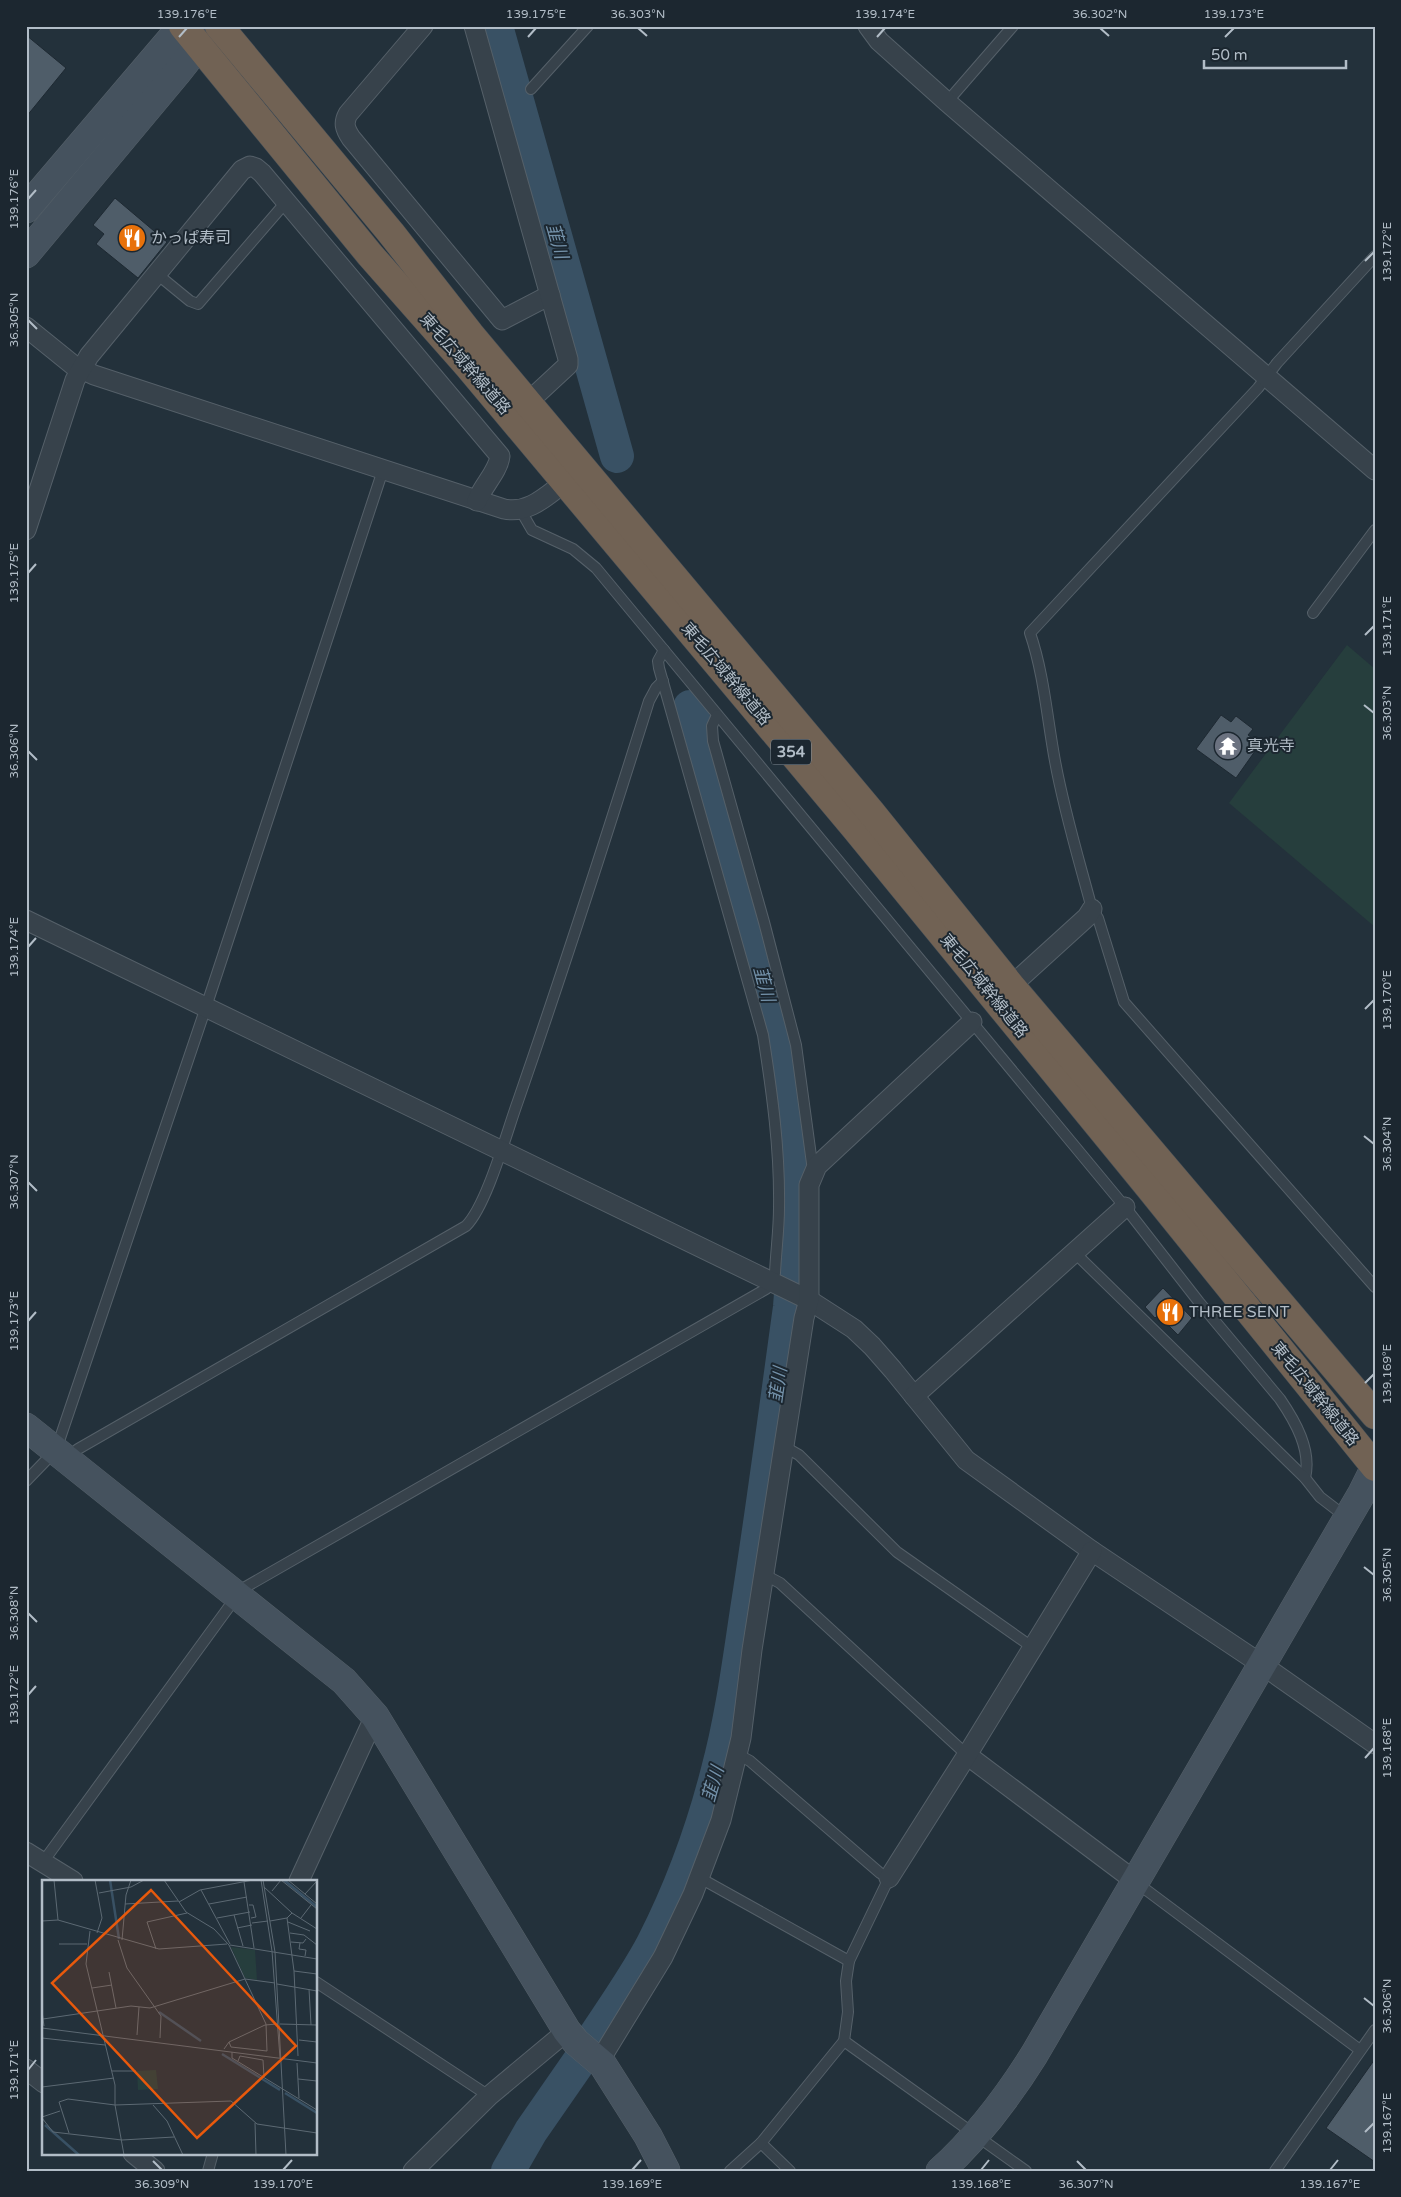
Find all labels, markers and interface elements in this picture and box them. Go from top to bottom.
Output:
text: 139.176°E [157,7,218,21]
text: 139.175°E [506,7,566,21]
text: 36.303°N [611,7,665,21]
text: 139.174°E [855,7,916,21]
text: 36.302°N [1073,7,1127,21]
text: 139.173°E [1204,7,1265,21]
scale bar [1204,38,1346,70]
text: 50 m [1211,46,1248,64]
text: 139.176°E [7,168,21,229]
water label: 韮川 [541,221,573,263]
text: 139.172°E [1380,221,1394,282]
restaurant icon: かっぱ寿司 [117,223,147,253]
place label: かっぱ寿司 [151,228,231,248]
text: 36.305°N [7,293,21,347]
street label: 東毛広域幹線道路 [415,309,515,419]
text: 139.175°E [7,543,21,603]
text: 139.171°E [1380,595,1394,656]
street label: 東毛広域幹線道路 [677,619,775,729]
text: 36.303°N [1380,686,1394,740]
text: 36.306°N [7,724,21,778]
temple icon: 真光寺 [1213,731,1243,761]
place label: 真光寺 [1247,736,1295,756]
road number: 354 [771,740,811,764]
text: 139.174°E [7,916,21,977]
street label: 東毛広域幹線道路 [936,930,1032,1042]
water label: 韮川 [749,964,780,1006]
text: 139.170°E [1380,969,1394,1030]
text: 36.304°N [1380,1117,1394,1171]
text: 36.307°N [7,1154,21,1210]
text: 139.173°E [7,1290,21,1351]
restaurant icon: THREE SENT [1155,1297,1185,1327]
place label: THREE SENT [1189,1302,1290,1322]
street label: 東毛広域幹線道路 [1267,1338,1363,1450]
text: 139.169°E [1380,1343,1394,1404]
water label: 韮川 [765,1364,792,1404]
text: 36.305°N [1380,1548,1394,1602]
text: 36.308°N [7,1586,21,1640]
text: 139.172°E [7,1664,21,1725]
text: 139.168°E [1380,1717,1394,1778]
water label: 韮川 [697,1762,729,1804]
inset map [42,1880,318,2154]
text: 36.306°N [1380,1979,1394,2033]
text: 139.171°E [7,2039,21,2100]
text: 139.167°E [1380,2092,1394,2153]
text: 36.309°N [135,2177,189,2191]
text: 139.170°E [253,2177,314,2191]
text: 139.169°E [602,2177,663,2191]
text: 139.168°E [951,2177,1012,2191]
text: 36.307°N [1058,2177,1114,2191]
text: 139.167°E [1300,2177,1361,2191]

